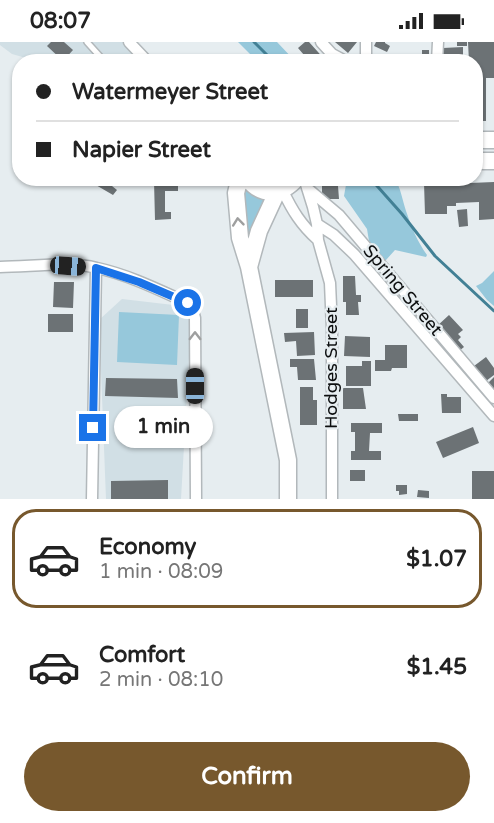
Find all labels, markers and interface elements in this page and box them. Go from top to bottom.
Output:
text: 08:07 [30,8,91,34]
text: Watermeyer Street [72,79,268,105]
text: Napier Street [72,137,211,163]
one-way arrow [232,217,245,226]
street label: Spring Street [359,240,448,340]
car [49,256,87,276]
route start [174,289,201,316]
street label: Hodges Street [320,307,342,429]
one-way arrow [189,331,201,340]
car [186,368,204,404]
callout: 1 min [114,407,213,449]
route end [79,414,106,441]
text: 1 min [137,415,190,439]
icon: car [27,532,81,586]
text: Economy [99,534,196,560]
text: $1.07 [406,546,467,572]
text: 1 min · 08:09 [99,560,223,584]
icon: car [27,640,81,694]
text: Comfort [99,642,185,668]
text: $1.45 [407,654,467,680]
text: 2 min · 08:10 [99,668,223,692]
button: Confirm [24,742,470,811]

